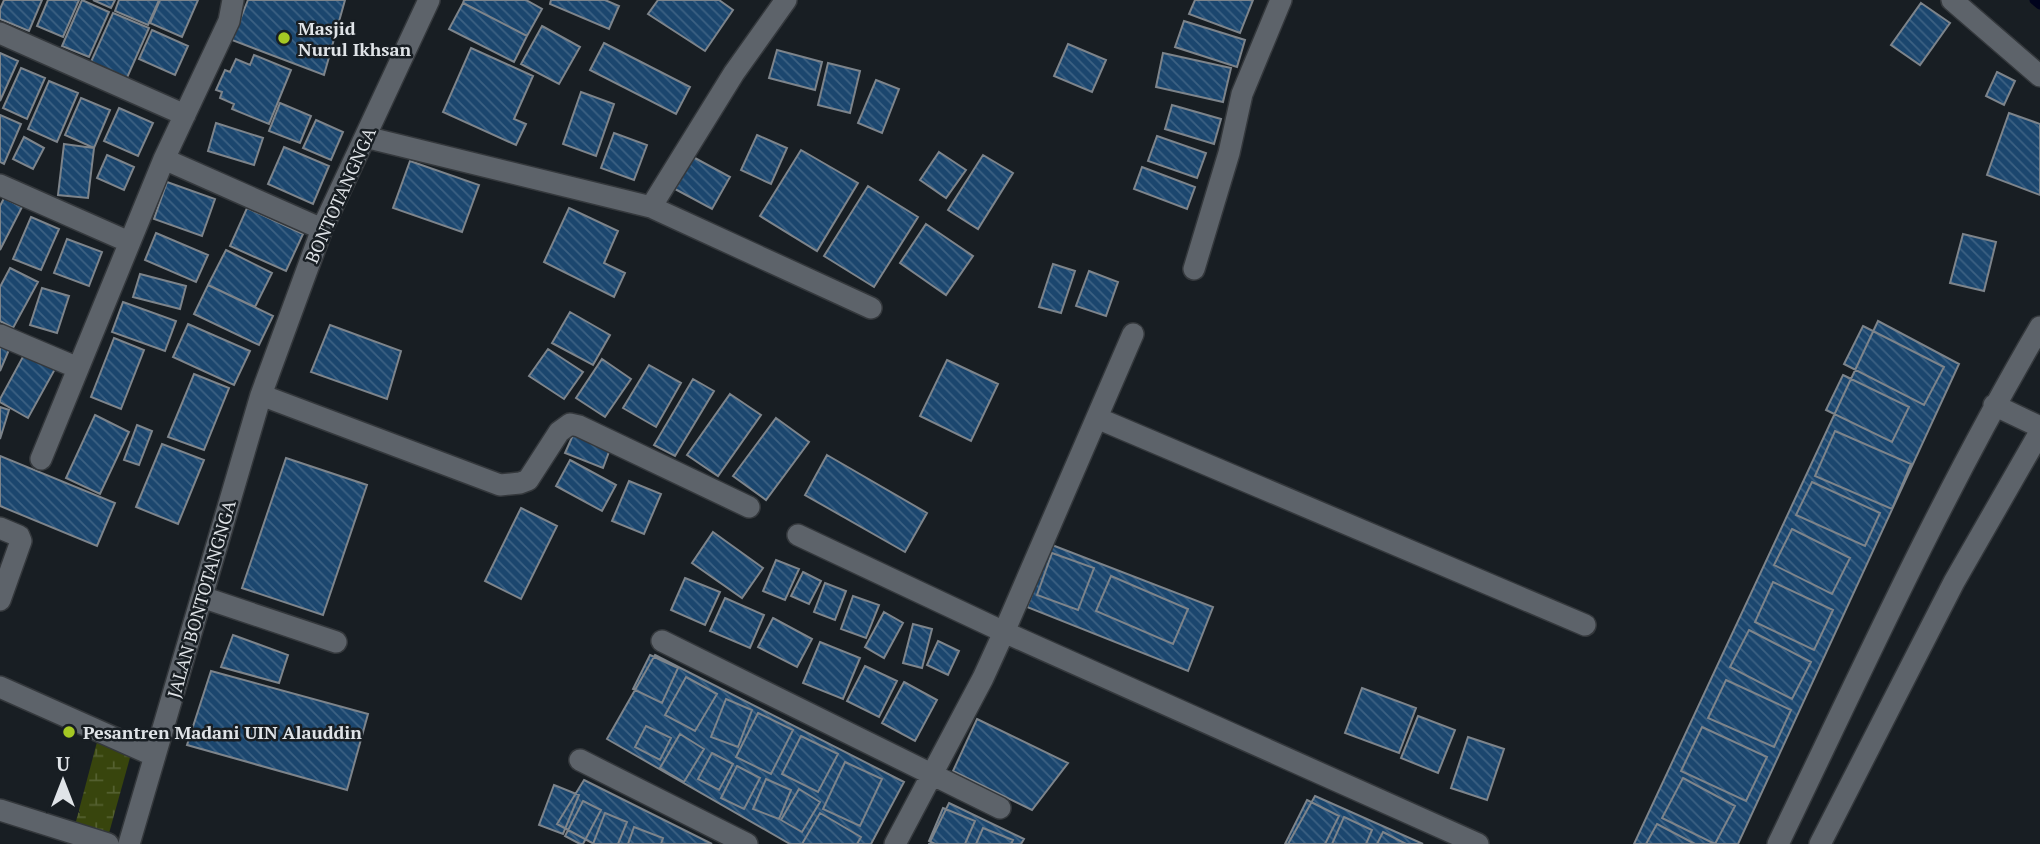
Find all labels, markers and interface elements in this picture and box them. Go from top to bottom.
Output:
place label: Masjid Nurul Ikhsan [298,16,412,61]
marker: Masjid Nurul Ikhsan [276,30,292,46]
street label: BONTOTANGNGA [299,123,381,267]
street label: JALAN BONTOTANGNGA [161,497,241,701]
place label: Pesantren Madani UIN Alauddin [83,720,362,744]
marker: Pesantren Madani UIN Alauddin [61,724,77,740]
north arrow [28,746,98,816]
text: U [56,751,70,776]

